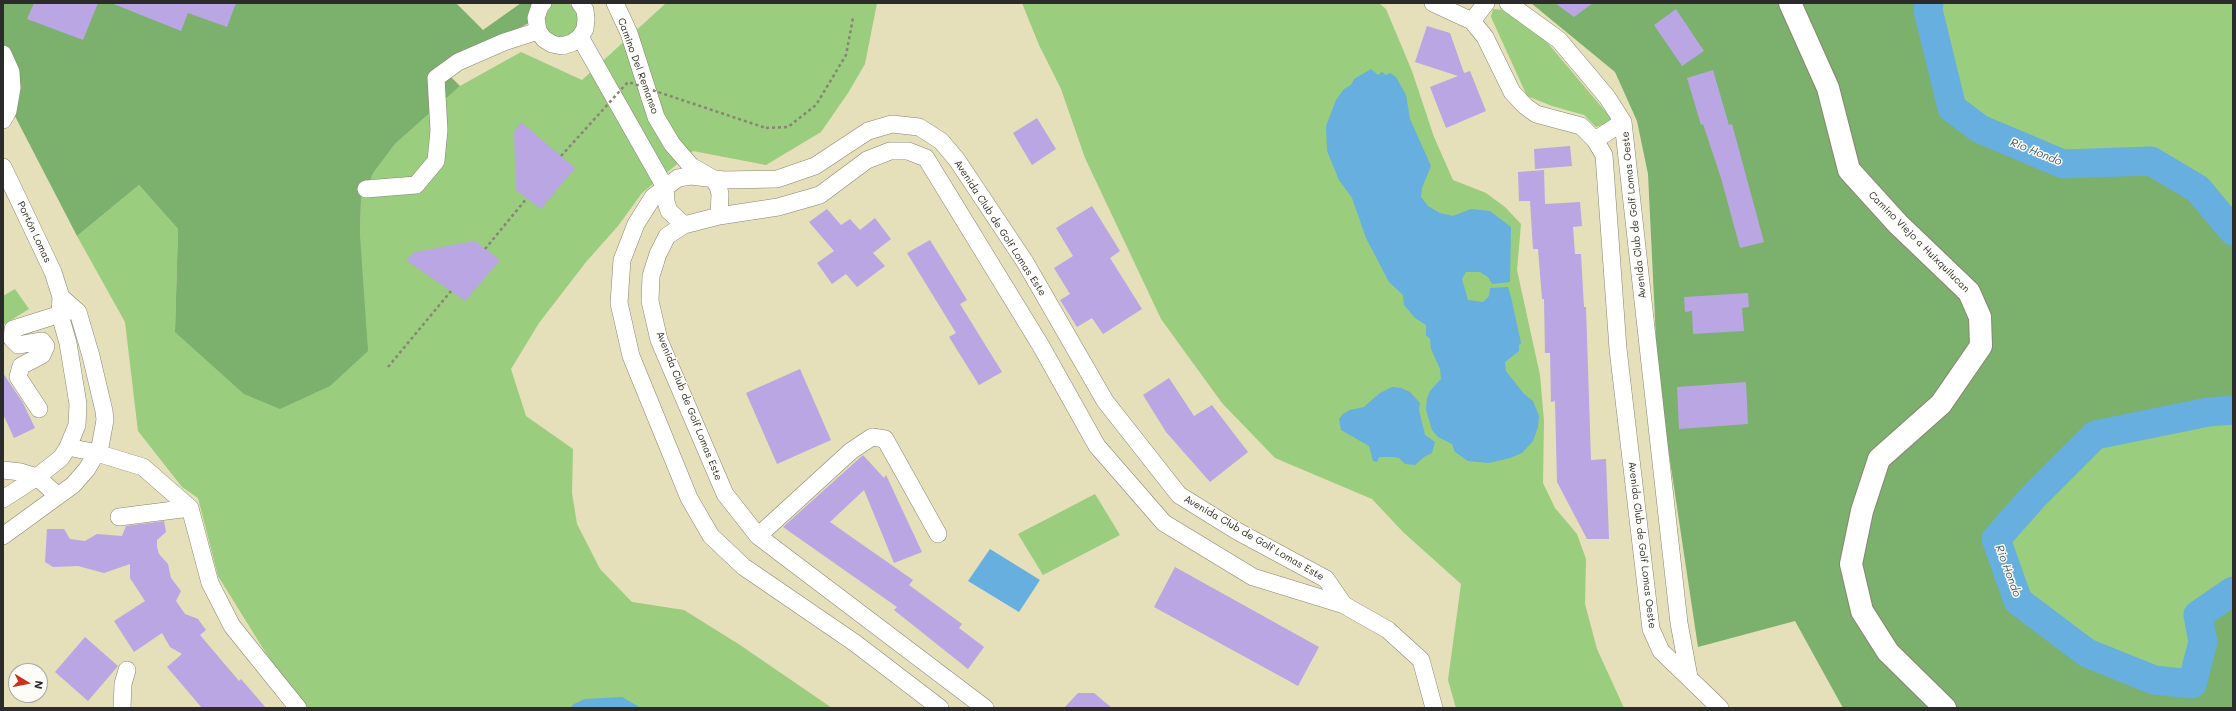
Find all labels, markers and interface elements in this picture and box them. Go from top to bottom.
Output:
street label: Camino Del Remanso [615,17,661,115]
street label: Avenida Club de Golf Lomas Oeste [1619,131,1649,299]
water label: Rio Hondo [2008,136,2064,168]
street label: Avenida Club de Golf Lomas Este [951,158,1049,298]
street label: Camino Viejo a Huixquilucan [1866,189,1972,295]
street label: Portón Lomas [15,199,53,265]
street label: Avenida Club de Golf Lomas Este [654,330,724,482]
street label: Avenida Club de Golf Lomas Oeste [1626,461,1658,629]
street label: Avenida Club de Golf Lomas Este [1182,493,1326,583]
water label: Rio Hondo [1992,543,2024,599]
north arrow [8,663,48,703]
text: N [31,680,47,690]

